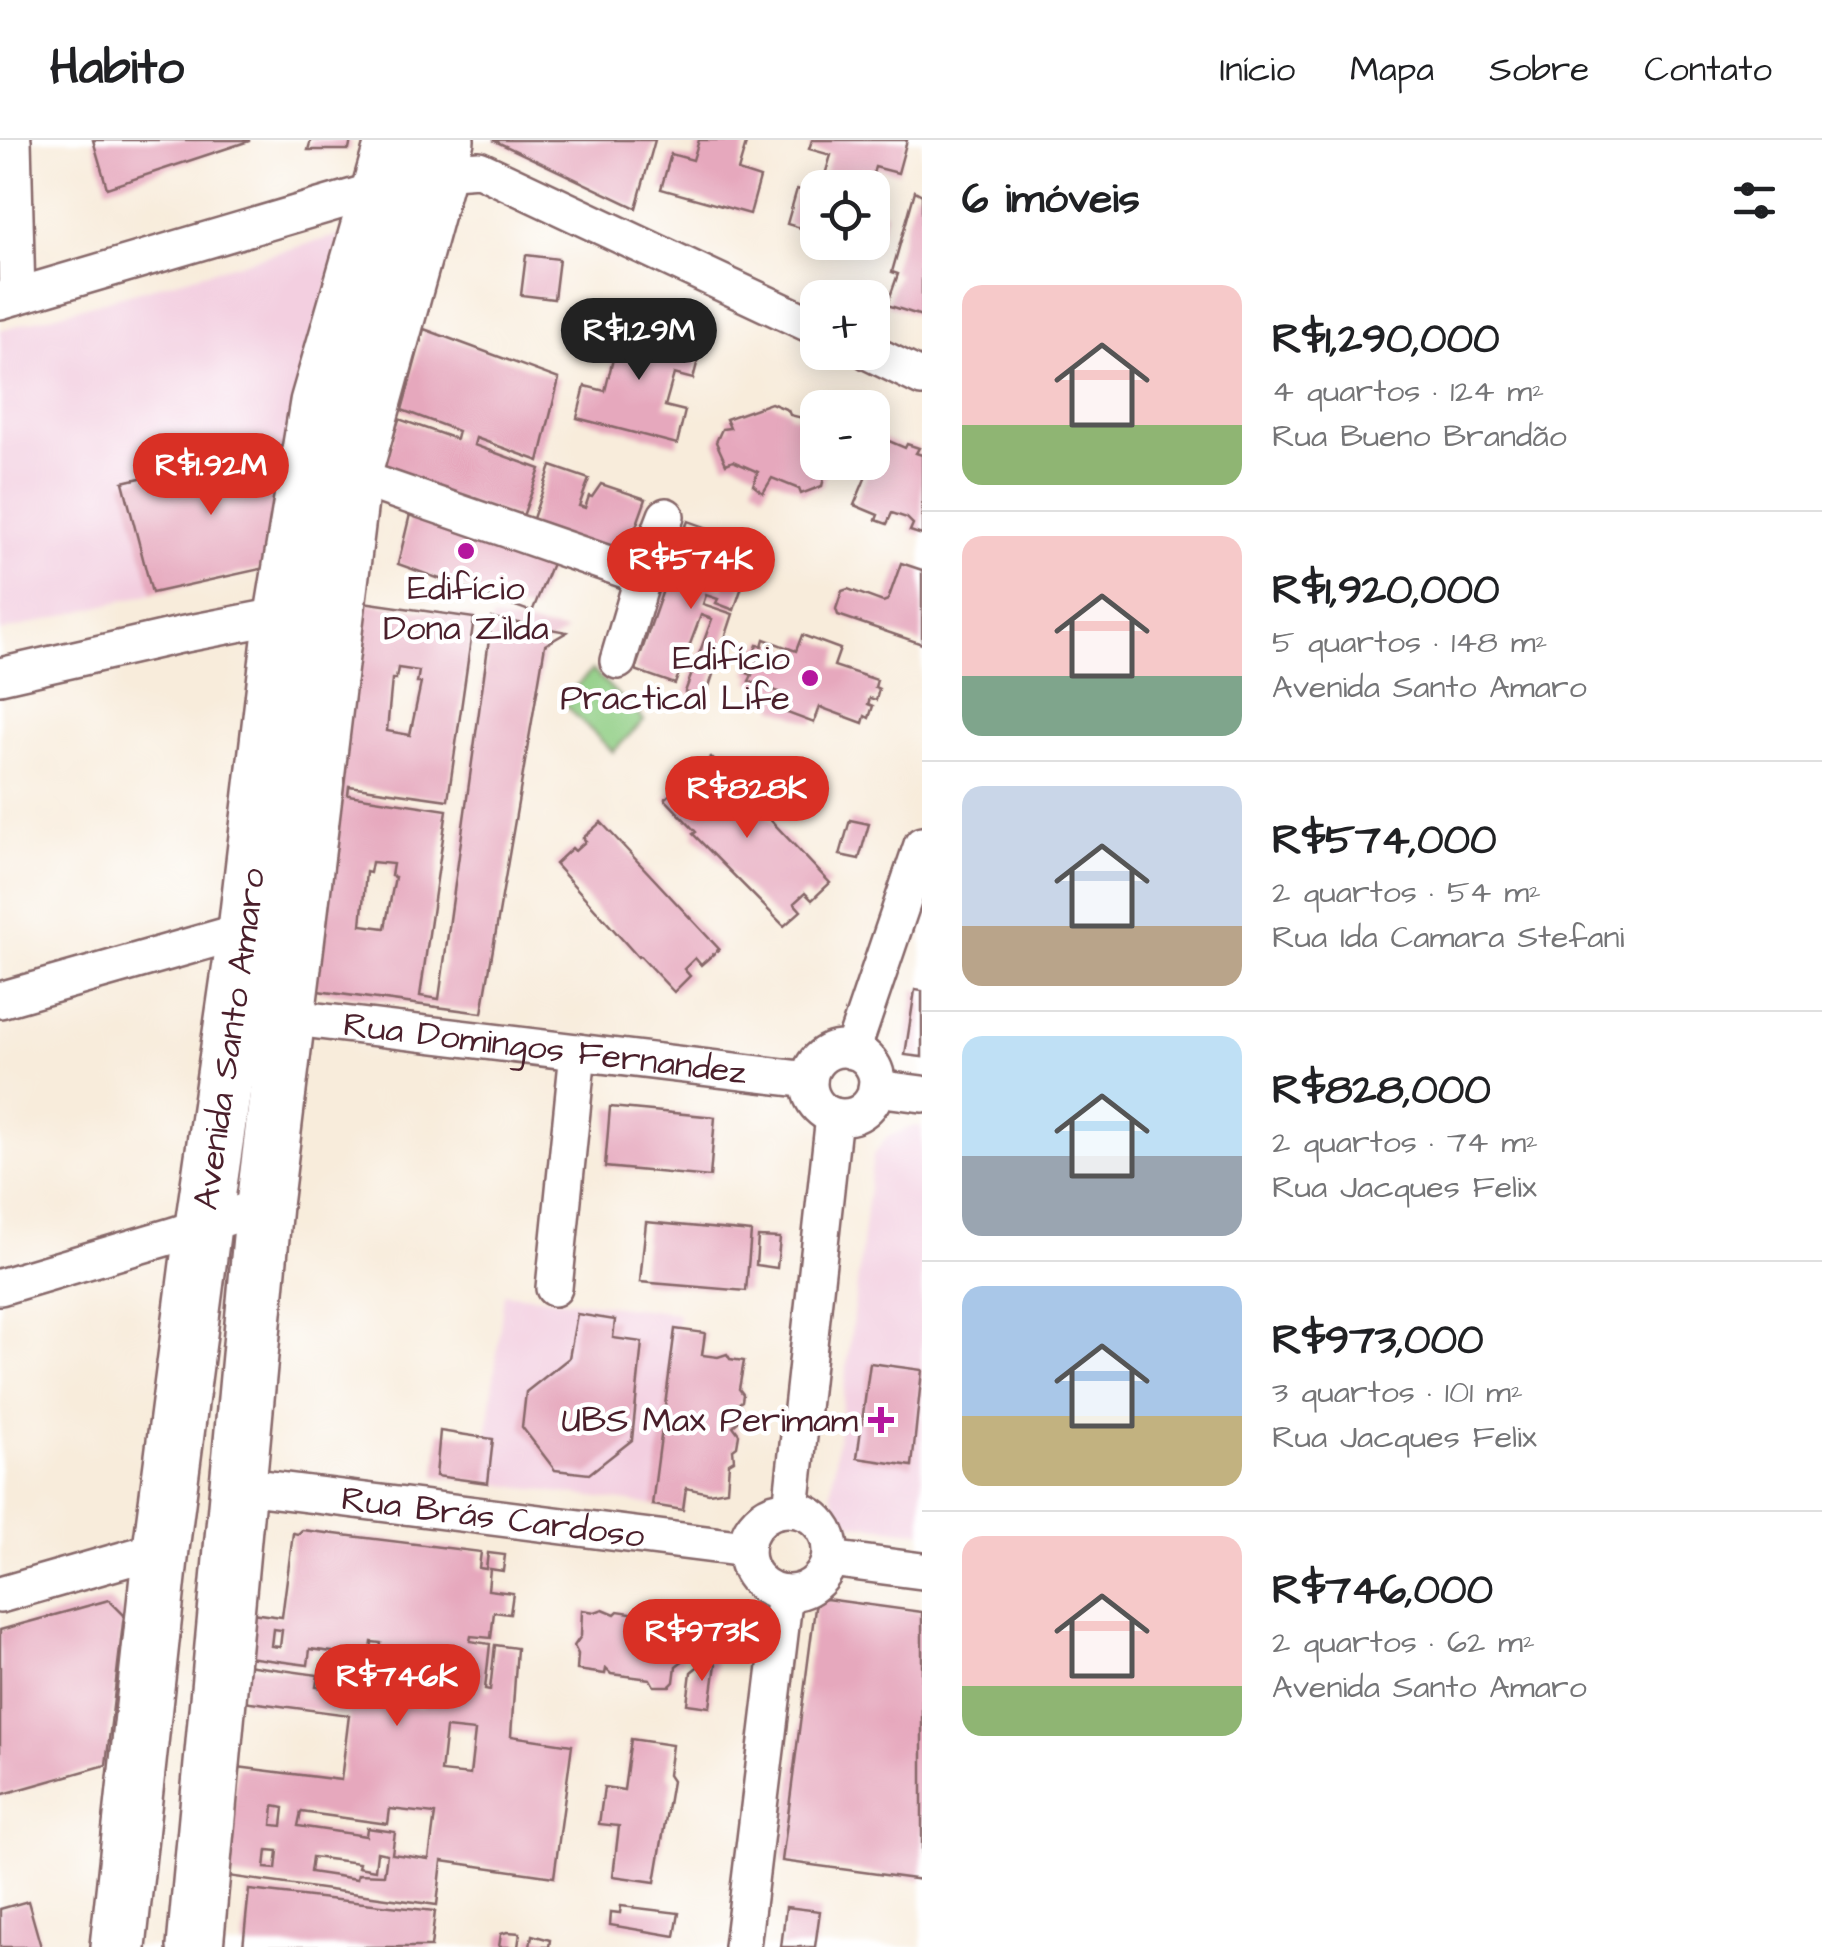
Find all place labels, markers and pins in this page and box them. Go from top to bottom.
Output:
pin: R$1.29M [547,298,731,383]
pin: R$1.92M [119,433,303,518]
pin: R$574K [610,527,772,612]
marker: Edifício Dona Zilda [455,540,477,562]
place label: Edifício Dona Zilda [383,564,549,653]
place label: Edifício Practical Life [560,634,790,723]
marker: Edifício Practical Life [799,667,821,689]
pin: R$828K [666,756,828,841]
place label: UBS Max Perimam [562,1396,858,1445]
marker: UBS Max Perimam [868,1407,894,1433]
pin: R$973K [621,1599,783,1684]
pin: R$746K [316,1644,478,1729]

